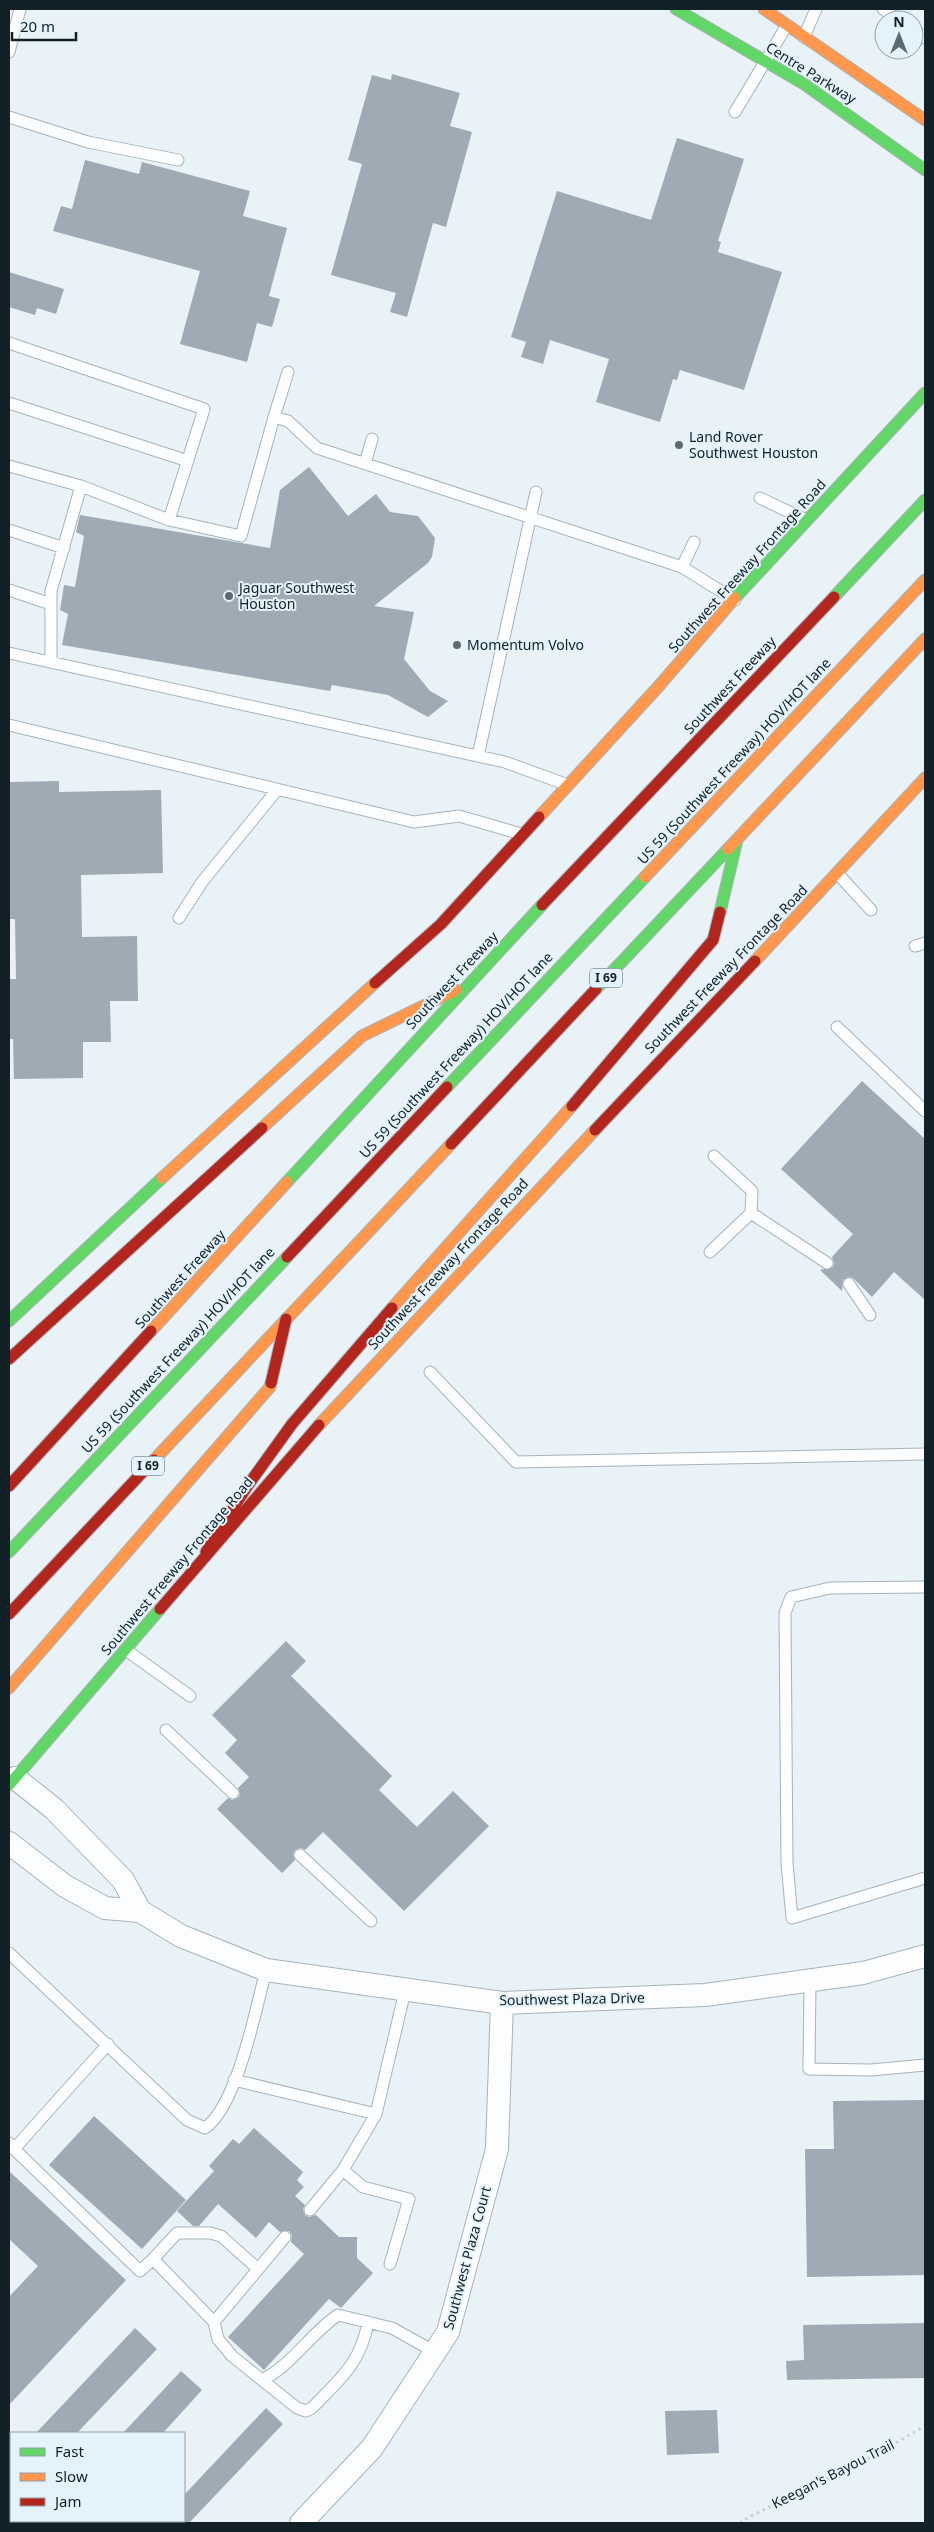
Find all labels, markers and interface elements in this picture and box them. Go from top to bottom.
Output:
scale bar [12,10,76,42]
north arrow [874,10,924,60]
text: N [893,12,905,31]
text: 20 m [20,16,55,36]
street label: Centre Parkway [763,37,861,108]
place label: Land Rover Southwest Houston [689,427,818,462]
marker: Land Rover Southwest Houston [673,439,685,451]
street label: Southwest Freeway Frontage Road [664,475,830,656]
place label: Jaguar Southwest Houston [237,578,354,613]
marker: Jaguar Southwest Houston [223,590,235,602]
street label: Southwest Freeway [679,631,781,738]
place label: Momentum Volvo [467,635,584,654]
marker: Momentum Volvo [451,639,463,651]
street label: US 59 (Southwest Freeway) HOV/HOT lane [633,653,835,868]
street label: Southwest Freeway Frontage Road [640,880,811,1057]
street label: Southwest Freeway [401,926,503,1033]
street label: US 59 (Southwest Freeway) HOV/HOT lane [355,947,557,1162]
road number: I 69 [590,968,622,988]
street label: Southwest Freeway Frontage Road [363,1174,532,1353]
street label: Southwest Freeway [130,1224,230,1332]
street label: US 59 (Southwest Freeway) HOV/HOT lane [77,1242,279,1457]
road number: I 69 [132,1456,164,1475]
street label: Southwest Freeway Frontage Road [96,1473,257,1659]
street label: Southwest Plaza Drive [499,1988,645,2009]
street label: Southwest Plaza Court [438,2184,495,2332]
legend [10,2432,185,2522]
street label: Keegan's Bayou Trail [768,2434,897,2513]
text: Fast [55,2441,84,2461]
text: Slow [55,2466,88,2486]
text: Jam [53,2491,82,2511]

